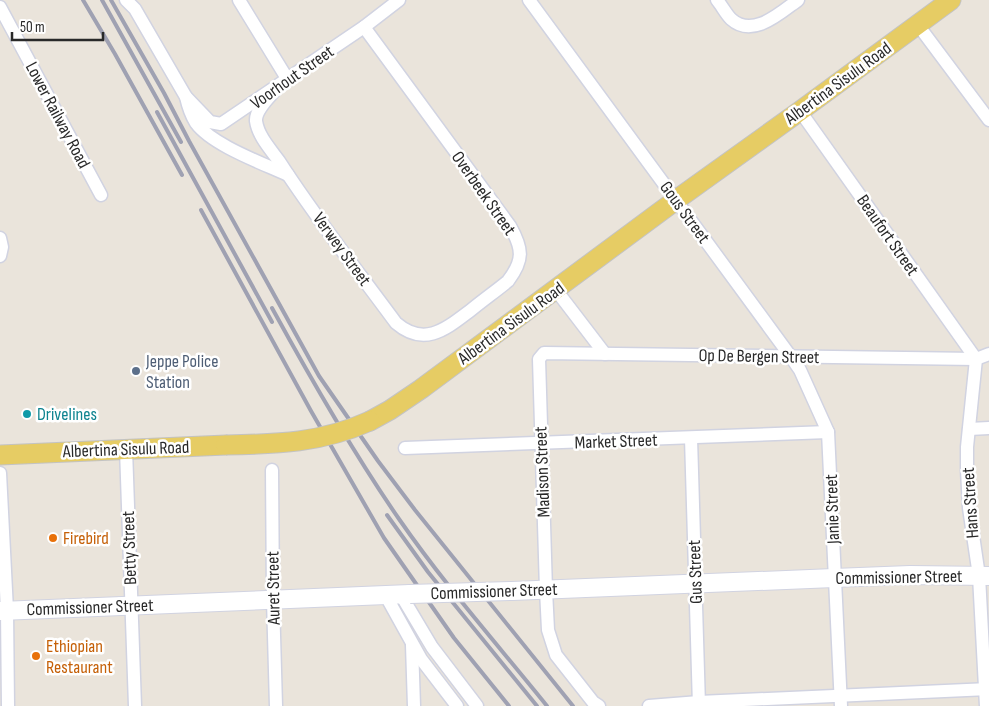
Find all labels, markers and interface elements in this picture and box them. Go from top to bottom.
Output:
scale bar [12,10,104,42]
text: 50 m [20,18,45,37]
street label: Albertina Sisulu Road [780,38,896,130]
street label: Voorhout Street [247,41,338,114]
street label: Lower Railway Road [21,59,94,172]
street label: Overbeek Street [447,147,521,240]
street label: Gous Street [655,177,714,248]
street label: Beaufort Street [852,191,923,280]
street label: Verwey Street [308,209,375,290]
street label: Albertina Sisulu Road [453,278,569,370]
street label: Op De Bergen Street [698,345,820,368]
place label: Jeppe Police Station [145,351,218,393]
marker: Jeppe Police Station [130,365,142,377]
place label: Drivelines [37,404,97,425]
marker: Drivelines [21,408,33,420]
street label: Madison Street [530,426,555,518]
street label: Market Street [574,430,658,453]
street label: Albertina Sisulu Road [61,437,190,462]
street label: Hans Street [958,466,983,539]
street label: Janie Street [821,473,844,545]
street label: Betty Street [118,510,141,585]
place label: Firebird [63,528,109,549]
marker: Firebird [47,532,59,544]
street label: Gus Street [684,539,707,604]
street label: Auret Street [262,550,285,626]
street label: Commissioner Street [835,566,963,589]
street label: Commissioner Street [430,579,558,604]
street label: Commissioner Street [26,595,154,620]
place label: Ethiopian Restaurant [46,636,113,678]
marker: Ethiopian Restaurant [30,650,42,662]

